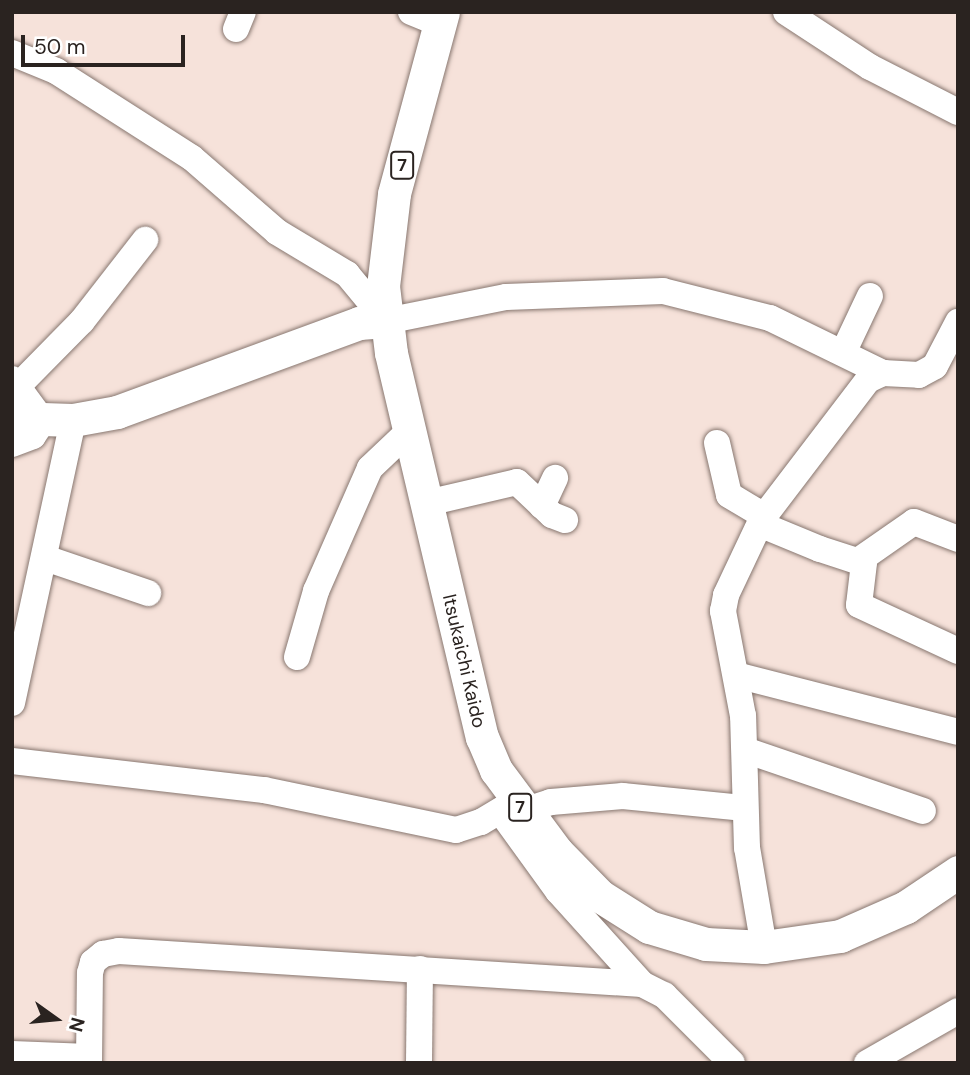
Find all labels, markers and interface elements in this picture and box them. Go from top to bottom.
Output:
scale bar [24,21,189,65]
text: 50 m [34,33,85,61]
road number: 7 [390,150,414,180]
street label: Itsukaichi Kaido [437,592,491,730]
road number: 7 [508,792,532,822]
north arrow [21,984,91,1054]
text: N [63,1015,91,1034]

